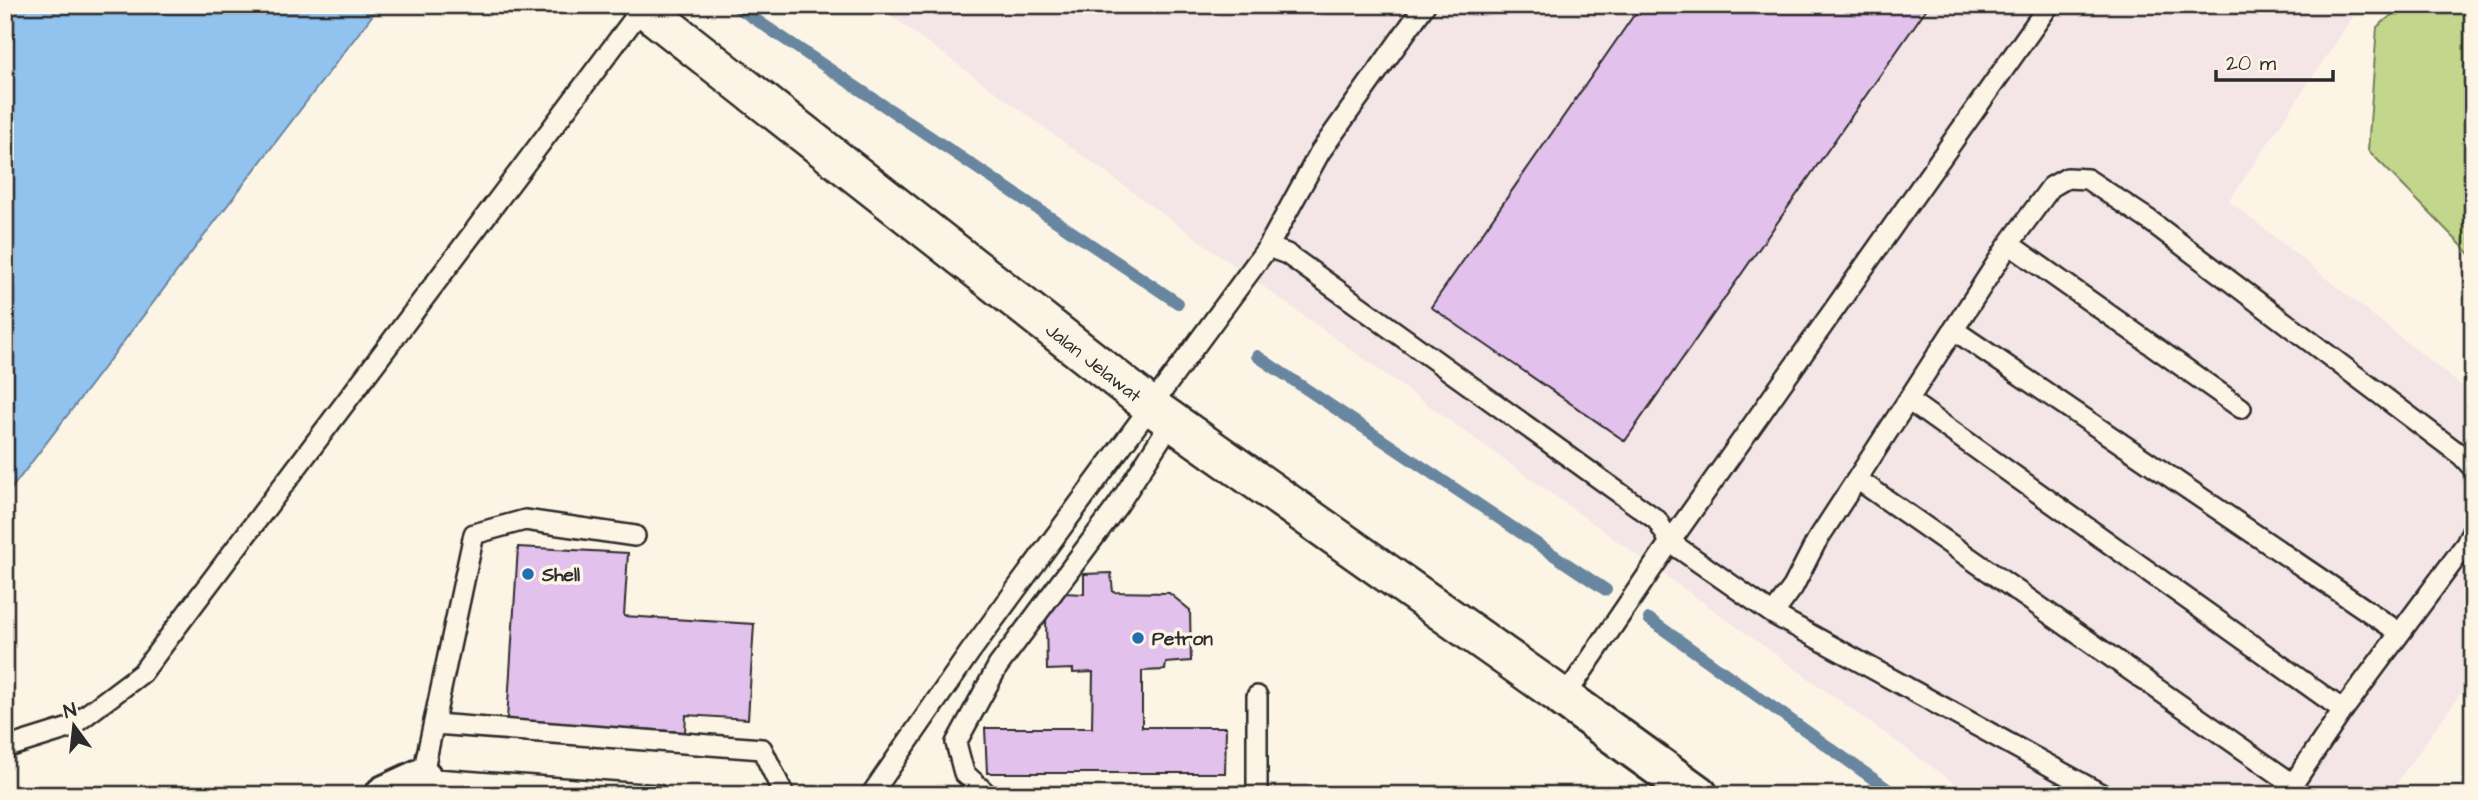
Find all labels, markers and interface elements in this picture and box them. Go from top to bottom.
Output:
scale bar [2216,38,2333,82]
text: 20 m [2226,49,2277,78]
street label: Jalan Jelawat [1039,317,1147,409]
place label: Shell [541,562,580,589]
marker: Shell [520,566,536,582]
place label: Petron [1152,626,1213,653]
marker: Petron [1130,630,1146,646]
north arrow [38,692,108,762]
text: N [61,696,79,726]

